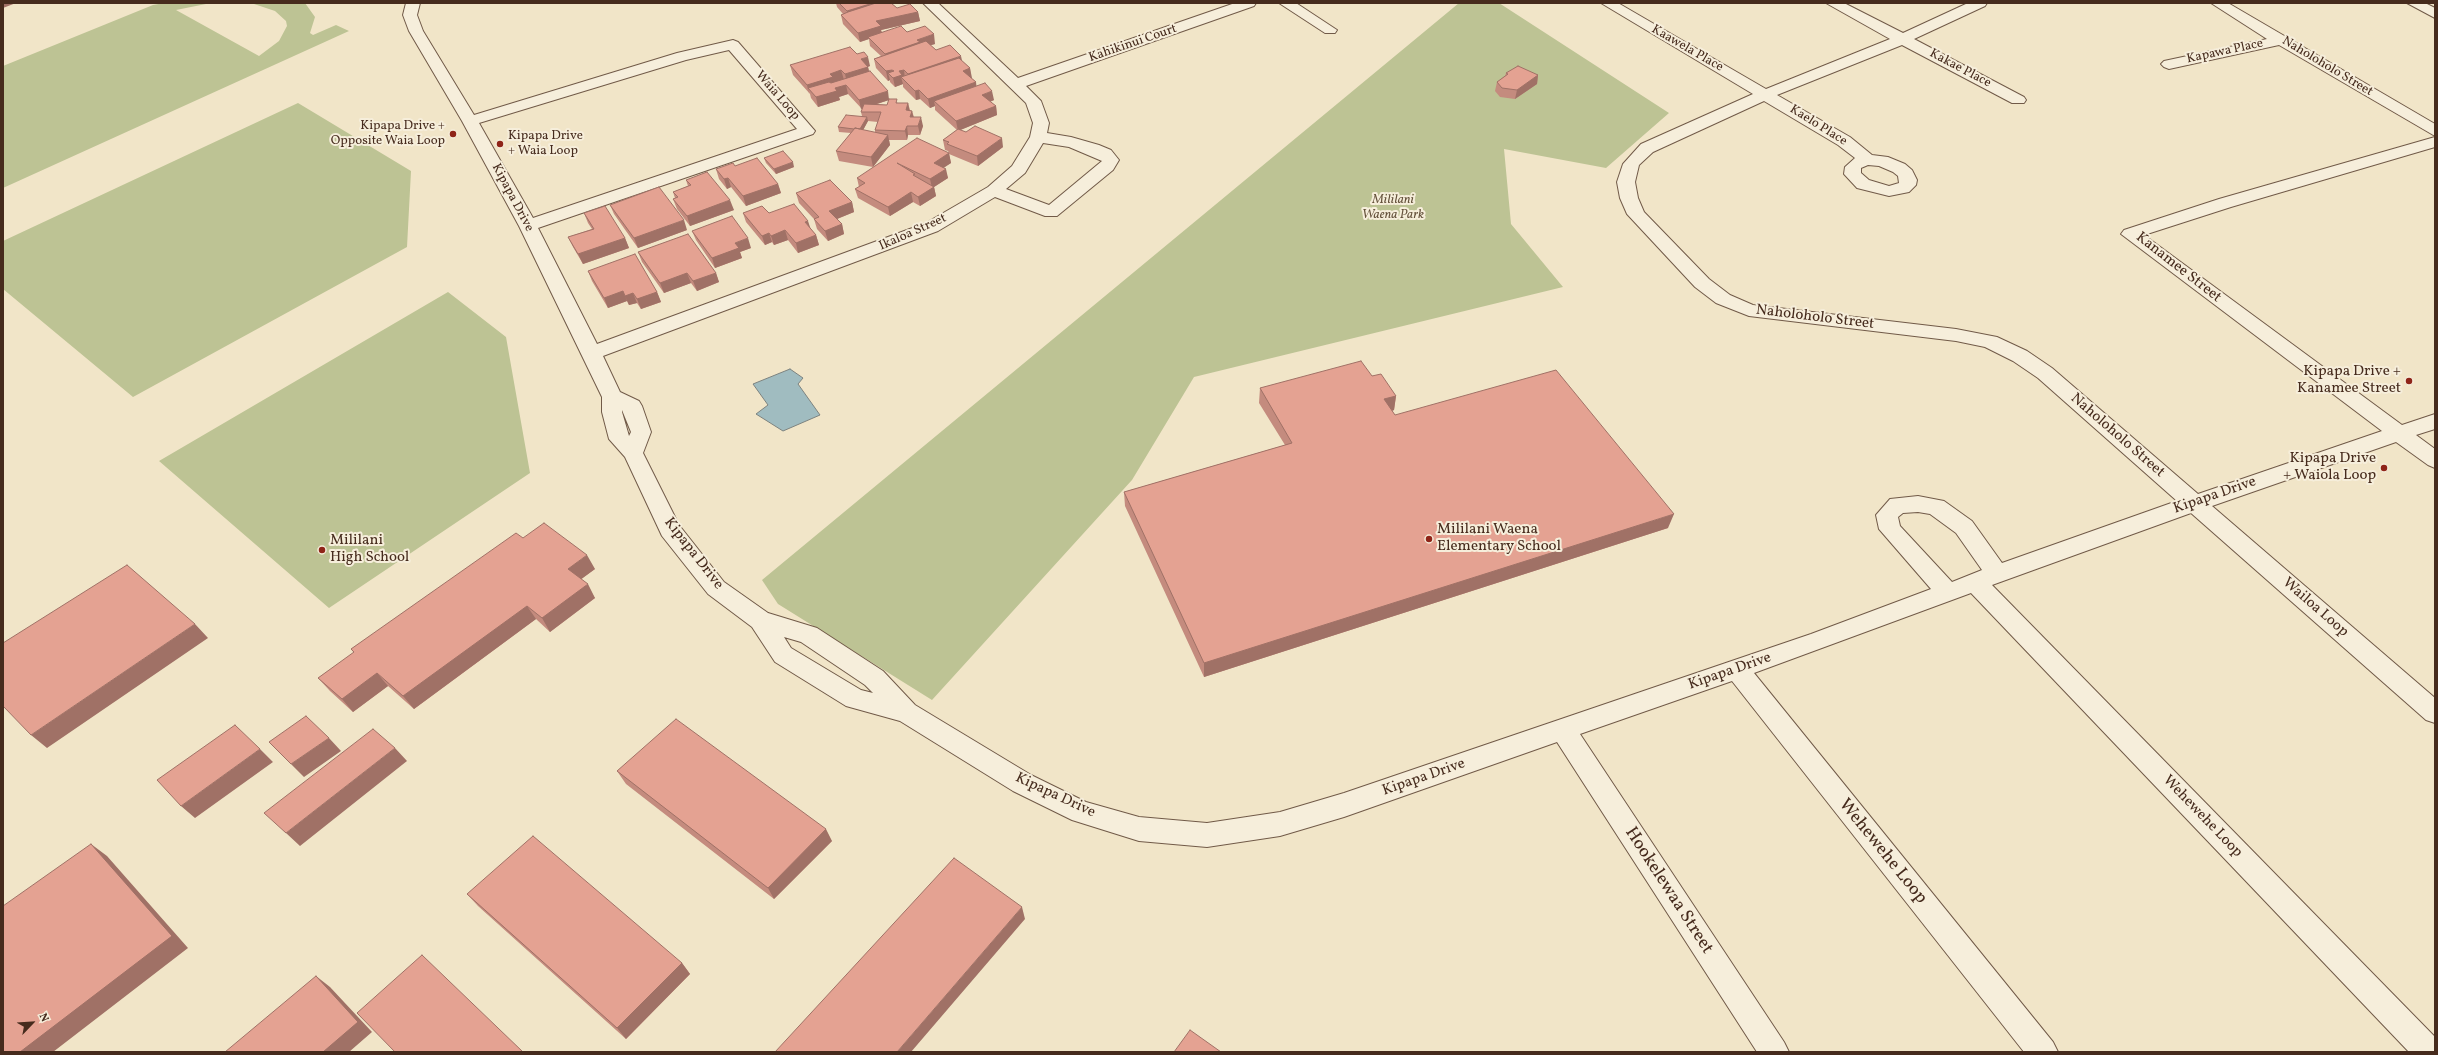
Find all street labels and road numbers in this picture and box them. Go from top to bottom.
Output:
street label: Kahikinui Court [1087,22,1179,66]
street label: Kaawela Place [1648,22,1726,76]
street label: Naholoholo Street [2279,34,2375,100]
street label: Kapawa Place [2185,36,2265,68]
street label: Kakae Place [1927,46,1993,92]
street label: Waia Loop [751,68,803,124]
street label: Kaelo Place [1786,102,1850,150]
street label: Kipapa Drive [488,161,536,235]
street label: Ikaloa Street [877,211,949,255]
street label: Kanamee Street [2132,229,2224,307]
street label: Naholoholo Street [1755,302,1875,334]
street label: Naholoholo Street [2066,390,2168,482]
street label: Kipapa Drive [2171,473,2259,519]
street label: Kipapa Drive [659,514,727,594]
street label: Wailoa Loop [2278,574,2352,642]
street label: Kipapa Drive [1686,649,1774,695]
street label: Kipapa Drive [1380,755,1468,801]
street label: Kipapa Drive [1012,770,1098,822]
street label: Wehewehe Loop [2158,772,2246,862]
street label: Wehewehe Loop [1833,795,1931,909]
street label: Hookelewaa Street [1619,823,1717,959]

